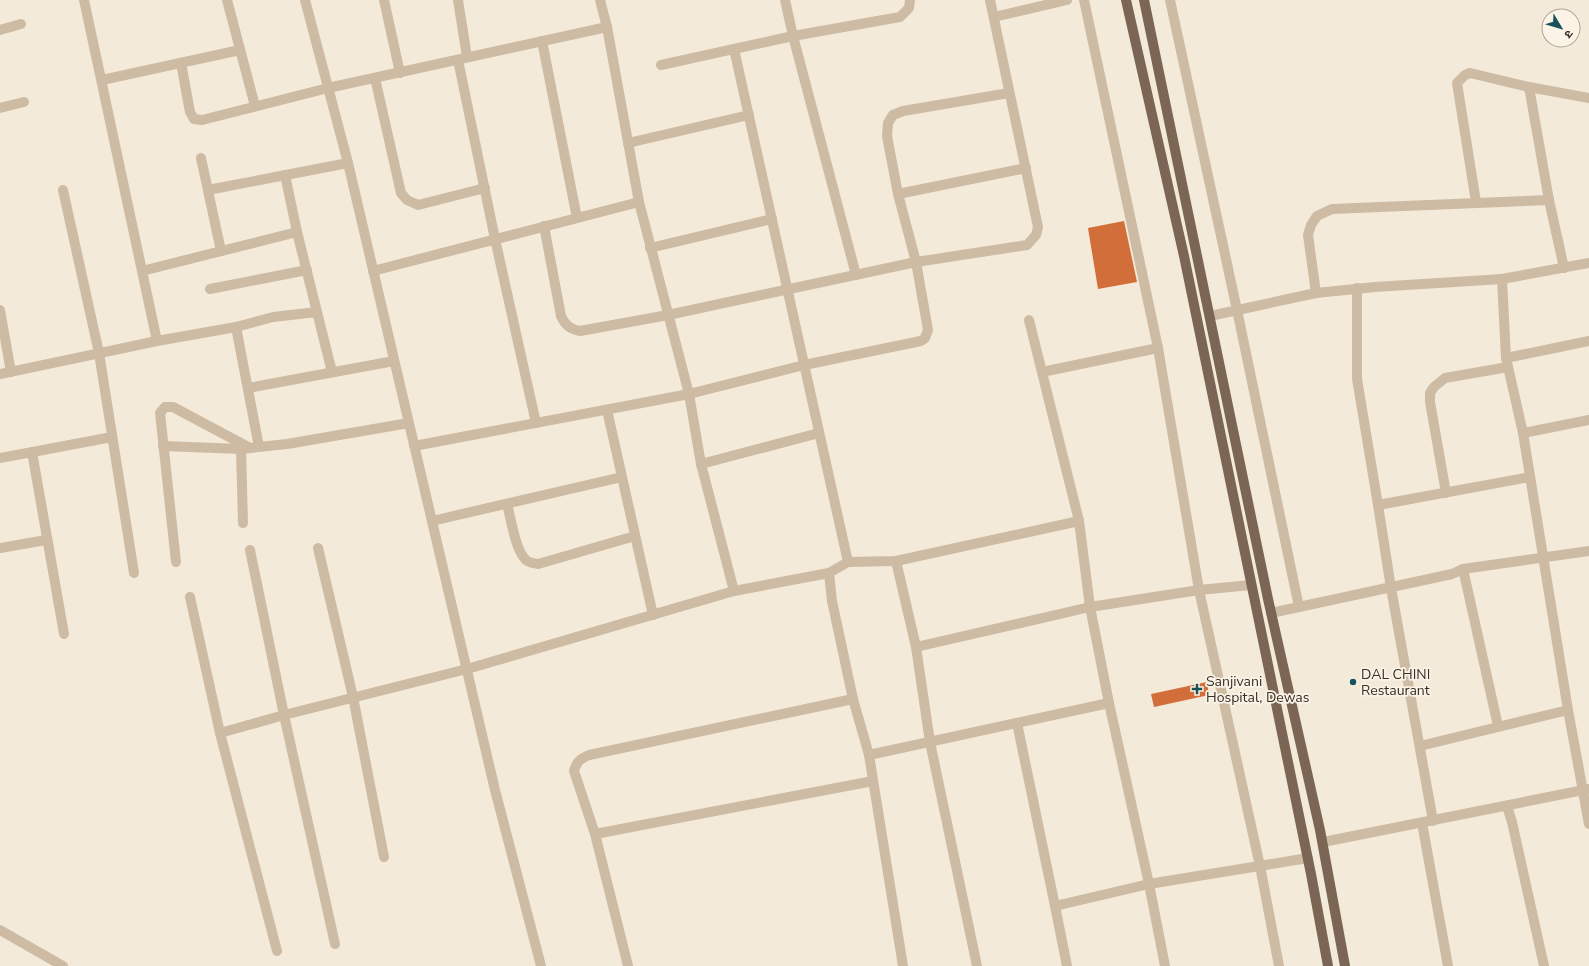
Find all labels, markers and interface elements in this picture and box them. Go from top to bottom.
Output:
north arrow [1541,8,1581,48]
text: उ [1560,27,1576,41]
place label: DAL CHINI Restaurant [1361,665,1430,700]
place label: Sanjivani Hospital, Dewas [1206,672,1310,707]
marker: DAL CHINI Restaurant [1348,677,1358,687]
marker: Sanjivani Hospital, Dewas [1191,683,1203,695]

